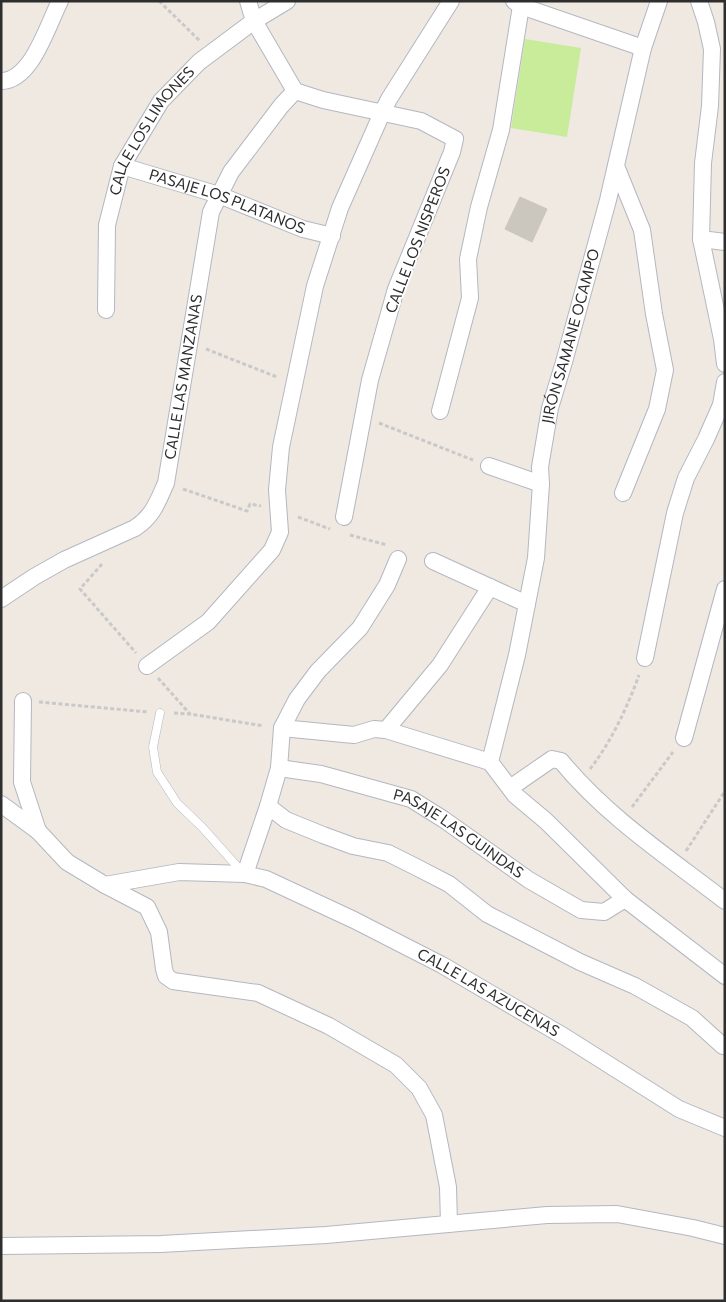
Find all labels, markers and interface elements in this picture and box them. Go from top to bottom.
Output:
street label: CALLE LOS LIMONES [105,62,198,197]
street label: CALLE LOS NISPEROS [381,164,453,315]
street label: PASAJE LOS PLATANOS [147,165,308,237]
street label: JIRÓN SAMANE OCAMPO [538,246,602,425]
street label: CALLE LAS MANZANAS [160,293,205,461]
street label: PASAJE LAS GUINDAS [392,785,528,881]
street label: CALLE LAS AZUCENAS [415,944,563,1040]

